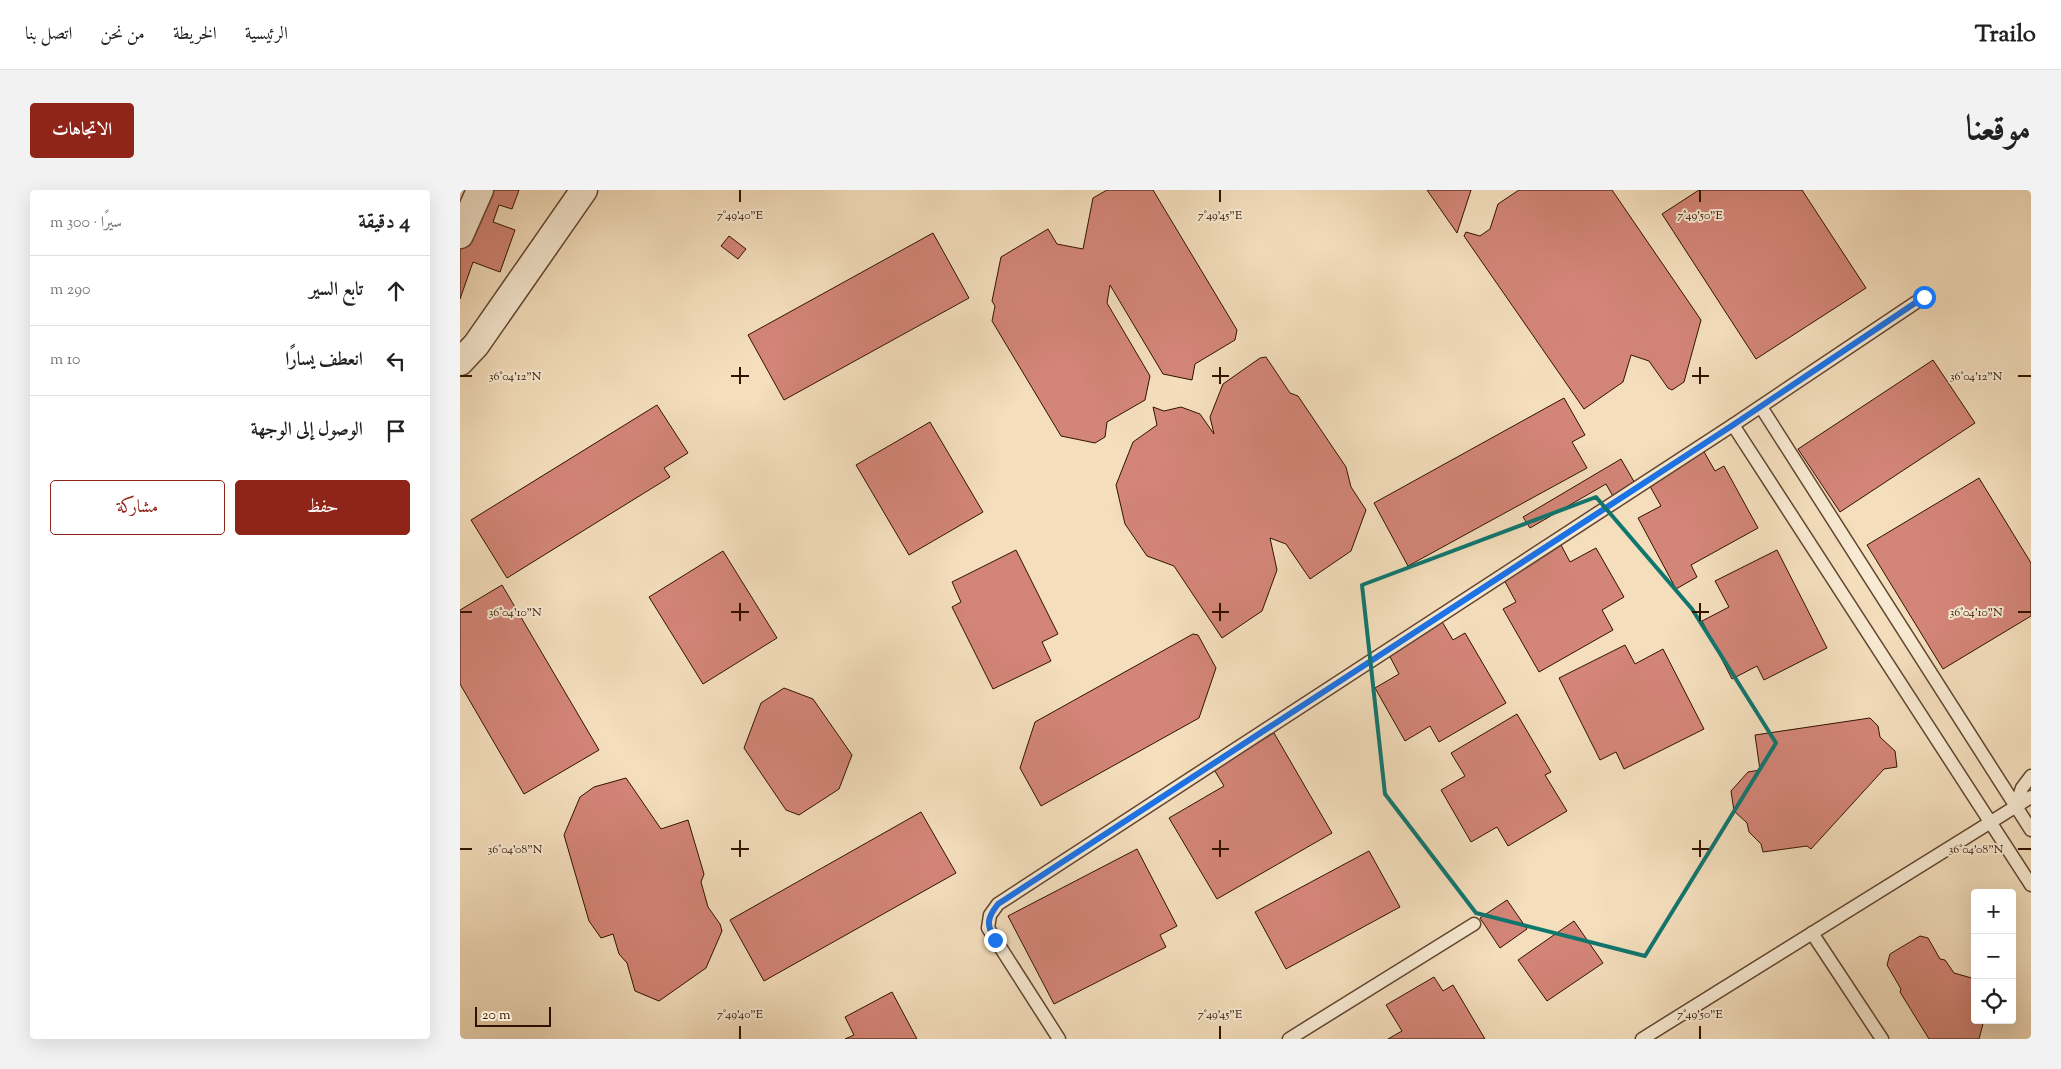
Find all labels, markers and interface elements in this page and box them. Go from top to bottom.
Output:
text: Trailo [1975,18,2036,52]
text: اتصل بنا [25,22,72,48]
text: من نحن [100,22,145,48]
text: الخريطة [173,22,217,48]
text: الرئيسية [245,22,288,48]
button: الاتجاهات [30,103,134,158]
text: موقعنا [1966,105,2031,156]
text: 7°49'40"E [717,207,764,225]
text: 7°49'45"E [1198,207,1243,225]
text: 7°49'50"E [1677,207,1723,225]
text: 4 دقيقة [358,208,410,238]
text: سيرًا · 300 m [50,212,122,235]
text: تابع السير [309,277,363,304]
icon: ahead [382,277,410,305]
text: 290 m [50,279,90,302]
route start [1913,286,1936,309]
text: انعطف يسارًا [285,347,363,374]
icon: left [382,347,410,375]
text: 10 m [50,349,80,372]
text: 36°04'12"N [489,368,542,386]
text: 36°04'12"N [1950,368,2003,386]
text: الوصول إلى الوجهة [251,417,363,444]
icon: arrive [382,417,410,445]
button: مشاركة [50,480,225,535]
button: حفظ [235,480,410,535]
text: 36°04'10"N [488,604,542,622]
text: 36°04'10"N [1949,604,2003,622]
text: 36°04'08"N [488,841,543,859]
text: 36°04'08"N [1949,841,2004,859]
map controls [1971,889,2016,1024]
button: + [1971,889,2016,934]
route end [984,929,1007,952]
button: − [1971,934,2016,979]
button: locate [1971,979,2016,1024]
scale bar [475,1004,551,1027]
text: 20 m [482,1006,511,1026]
text: 7°49'40"E [717,1006,764,1024]
text: 7°49'45"E [1198,1006,1243,1024]
text: 7°49'50"E [1677,1006,1723,1024]

